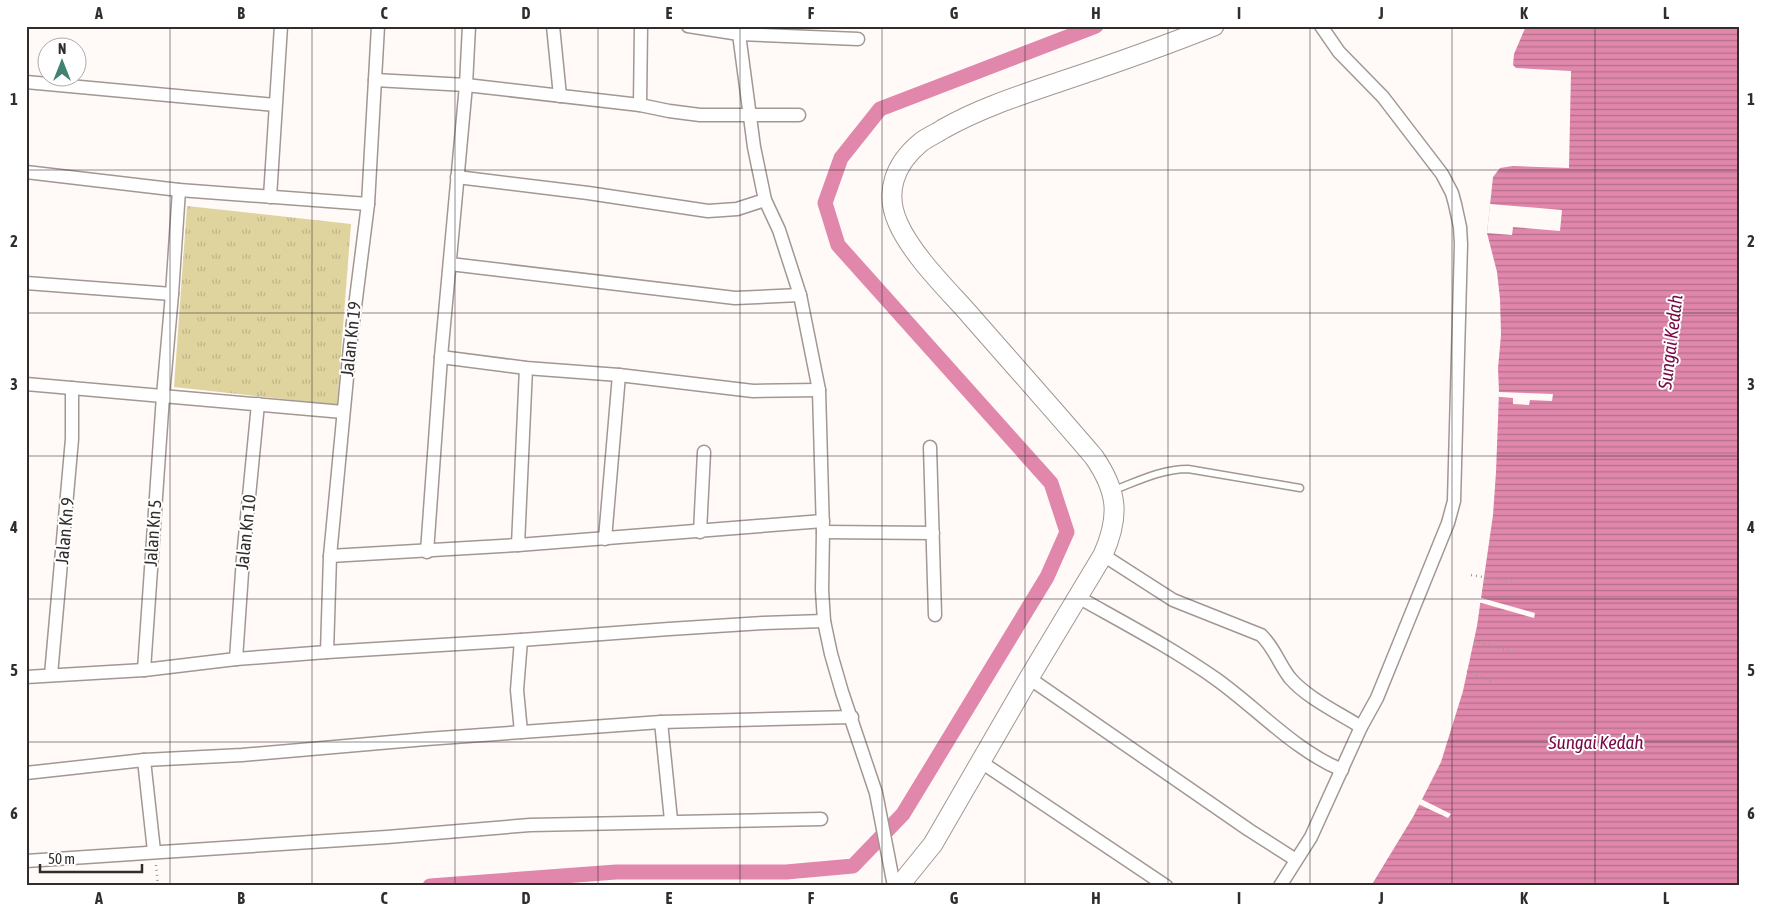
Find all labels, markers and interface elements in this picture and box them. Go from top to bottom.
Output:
text: A [94,4,103,22]
text: B [237,4,245,22]
text: C [380,4,388,22]
text: D [522,4,531,22]
text: E [666,4,673,22]
text: F [808,4,815,22]
text: G [950,4,959,22]
text: H [1091,4,1101,22]
text: I [1237,4,1241,22]
text: J [1377,4,1384,22]
text: K [1520,4,1528,22]
text: L [1663,4,1670,22]
north arrow [38,38,88,88]
text: N [58,41,66,57]
text: 1 [10,90,18,108]
text: 1 [1747,90,1755,108]
text: 2 [10,232,18,250]
text: 2 [1747,232,1755,250]
water label: Sungai Kedah [1653,294,1687,391]
street label: Jalan Kn 19 [336,300,365,378]
text: 3 [10,375,18,393]
text: 3 [1747,375,1755,393]
street label: Jalan Kn 10 [231,493,260,571]
street label: Jalan Kn 9 [51,497,78,565]
street label: Jalan Kn 5 [140,499,165,567]
text: 4 [9,518,18,536]
text: 4 [1746,518,1755,536]
text: 5 [10,661,18,679]
text: 5 [1747,661,1755,679]
water label: Sungai Kedah [1548,731,1643,753]
text: 6 [10,804,18,822]
text: 6 [1747,804,1755,822]
scale bar [40,842,142,874]
text: 50 m [48,850,75,867]
text: A [94,889,103,907]
text: B [237,889,245,907]
text: C [380,889,388,907]
text: D [522,889,531,907]
text: E [666,889,673,907]
text: F [808,889,815,907]
text: G [950,889,959,907]
text: H [1091,889,1101,907]
text: I [1237,889,1241,907]
text: J [1377,889,1384,907]
text: K [1520,889,1528,907]
text: L [1663,889,1670,907]

